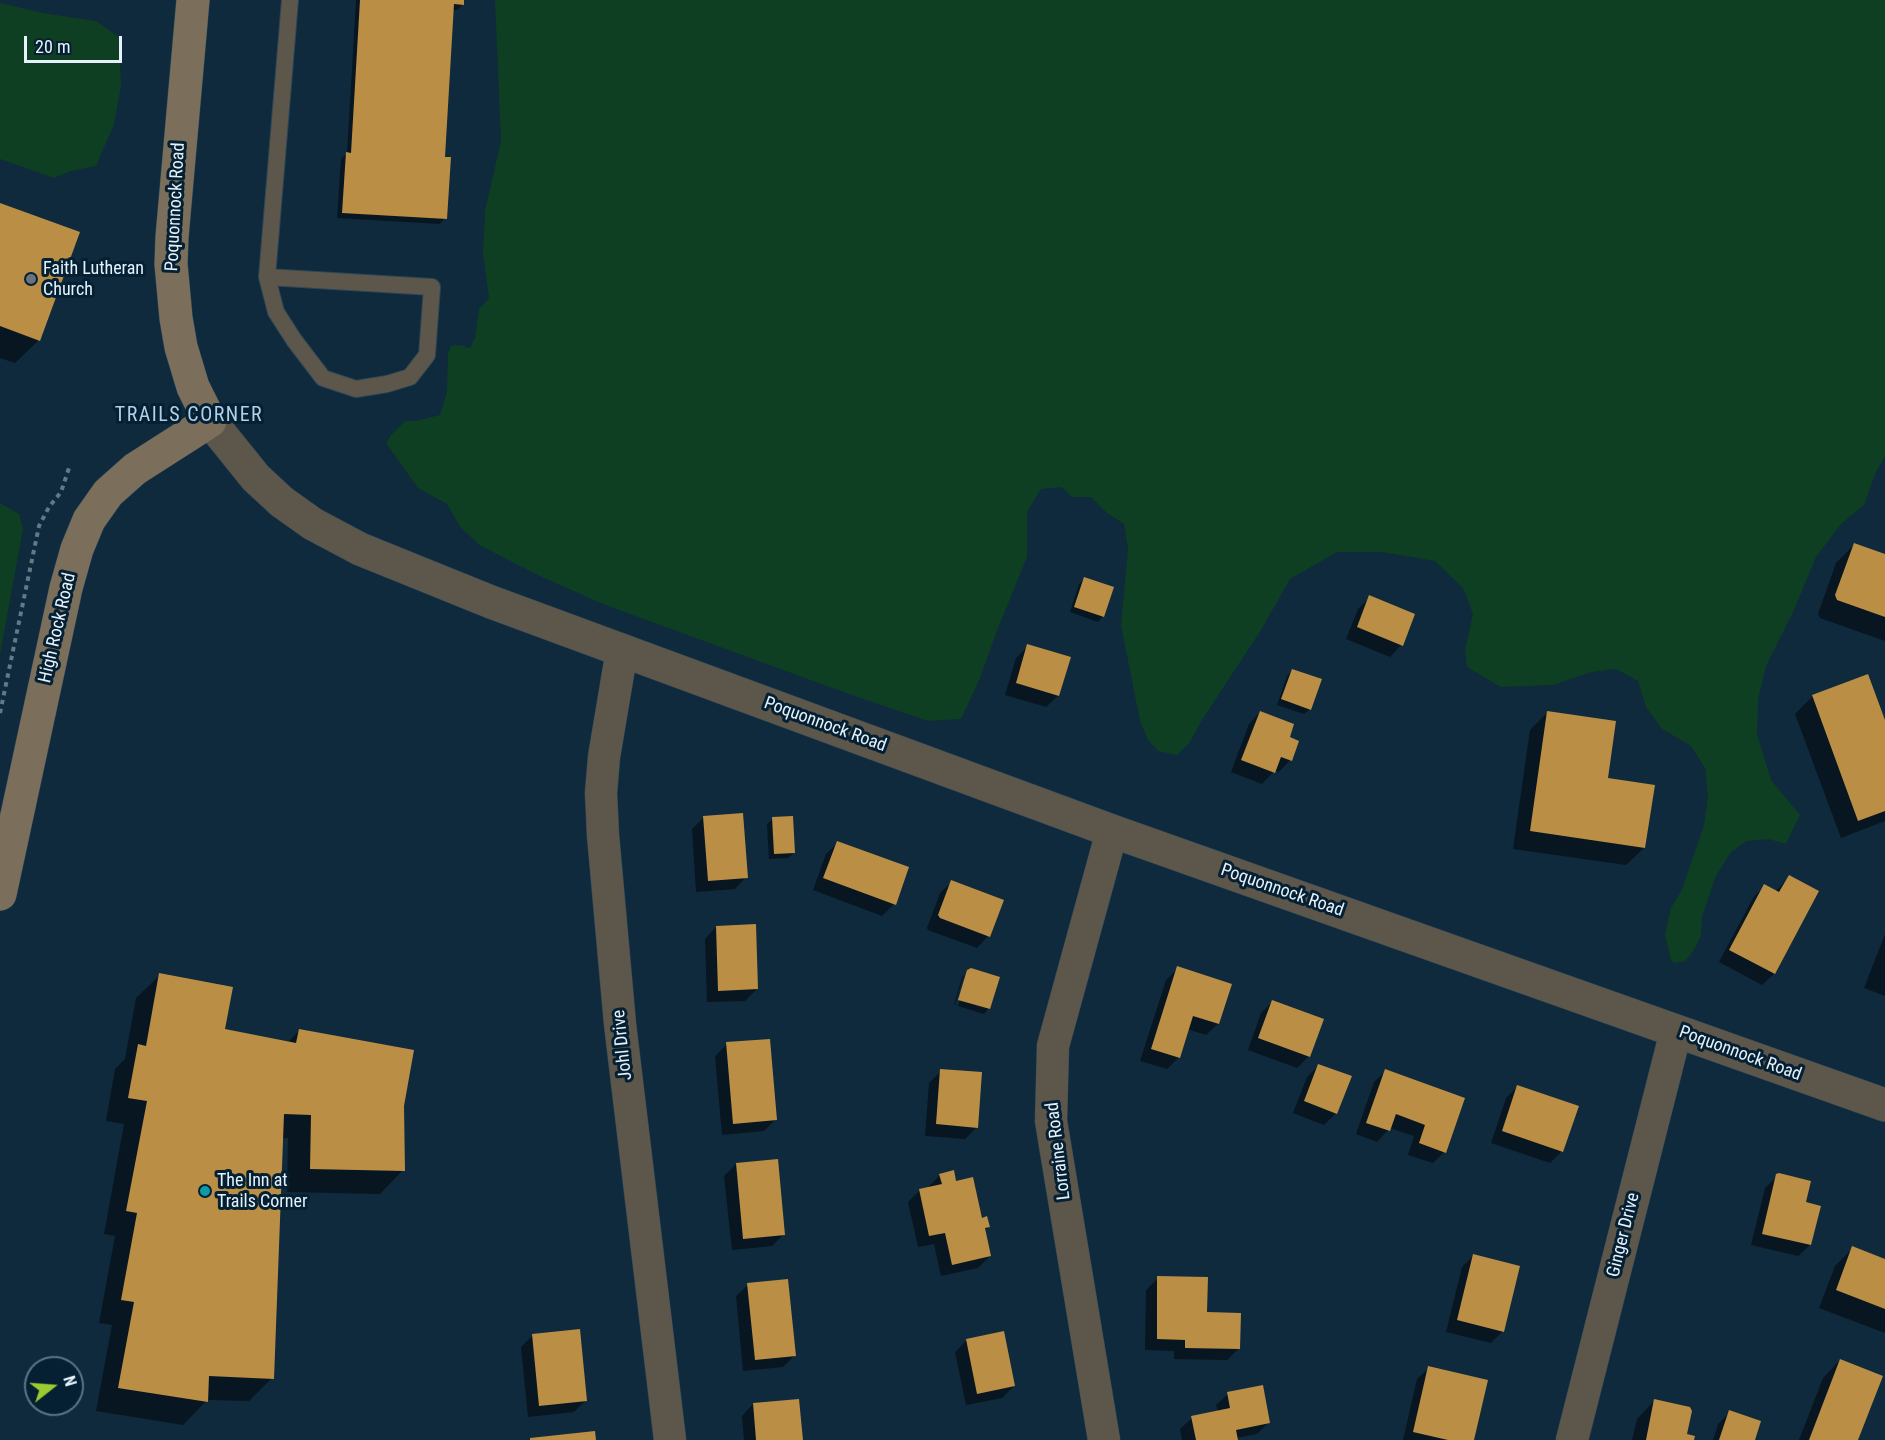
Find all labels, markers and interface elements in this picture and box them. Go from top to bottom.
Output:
scale bar [27,24,124,62]
text: 20 m [35,36,70,57]
street label: Poquonnock Road [162,142,190,272]
place label: Faith Lutheran Church [43,258,144,300]
marker: Faith Lutheran Church [24,272,38,286]
district label: TRAILS CORNER [115,404,263,428]
street label: High Rock Road [35,571,81,685]
street label: Poquonnock Road [761,693,889,757]
street label: Poquonnock Road [1218,860,1346,922]
street label: Johl Drive [609,1009,637,1081]
street label: Poquonnock Road [1676,1022,1804,1086]
street label: Lorraine Road [1042,1101,1076,1201]
place label: The Inn at Trails Corner [217,1170,307,1212]
marker: The Inn at Trails Corner [198,1184,212,1198]
street label: Ginger Drive [1603,1191,1645,1279]
north arrow [24,1356,84,1416]
text: N [59,1374,80,1389]

